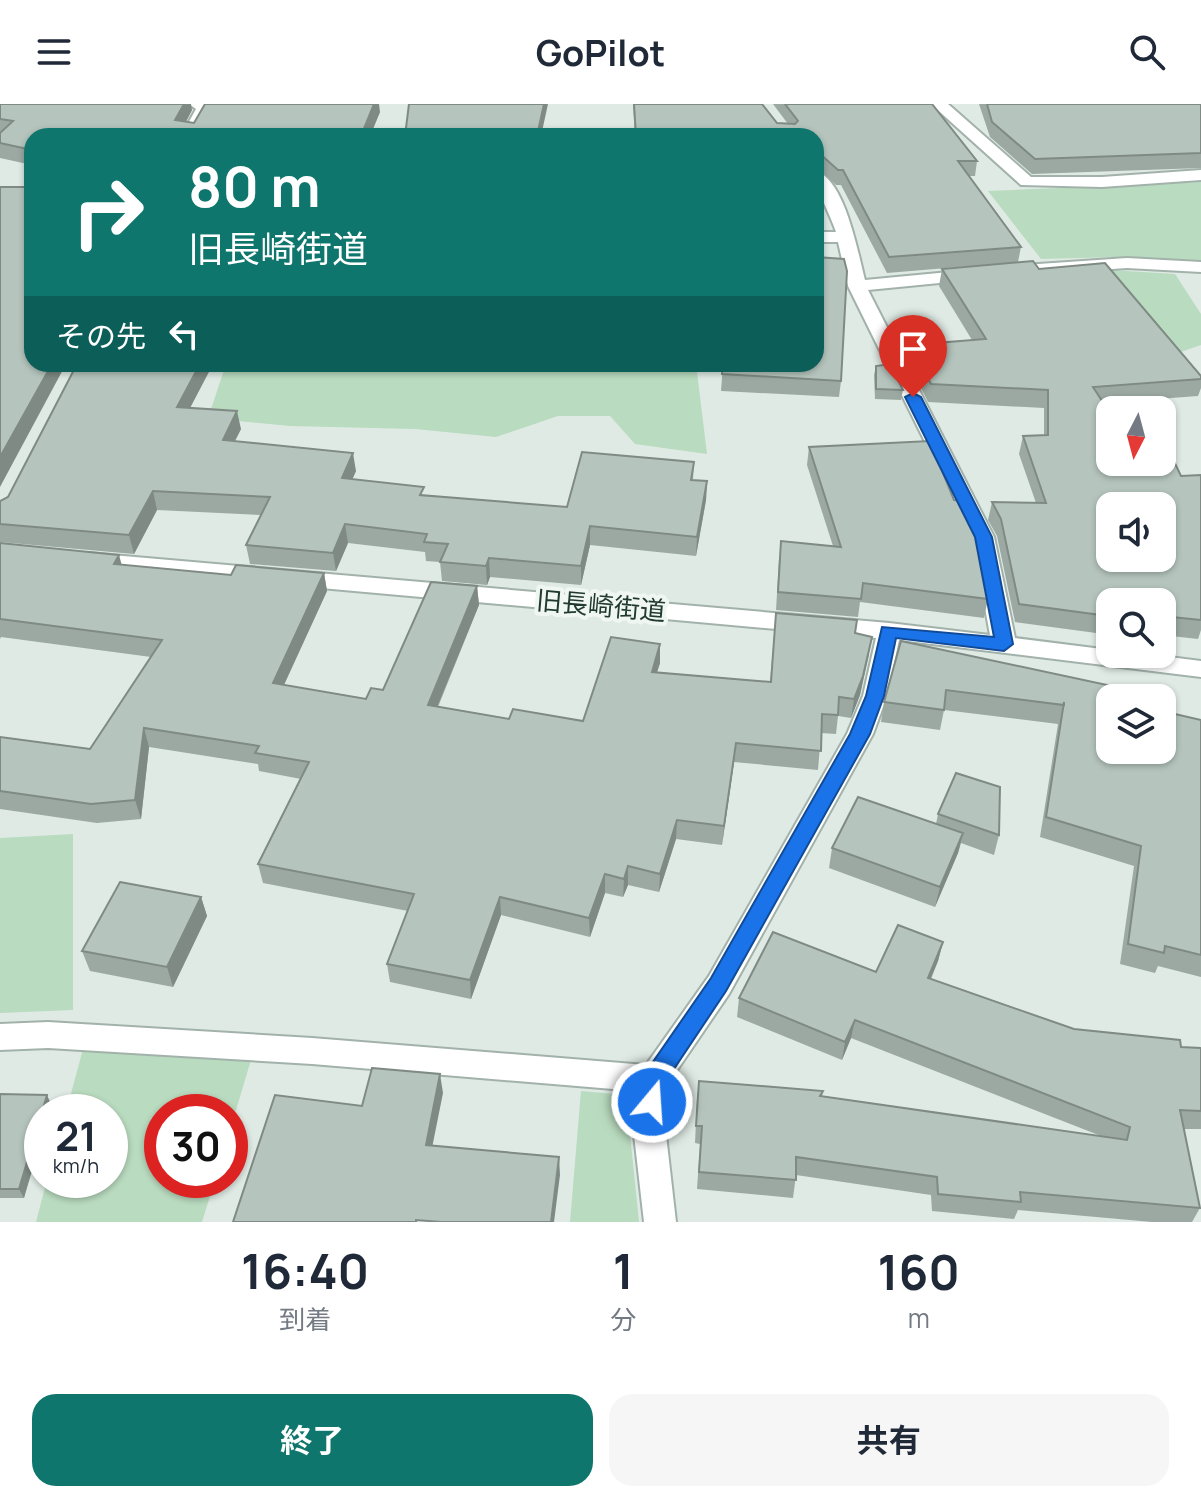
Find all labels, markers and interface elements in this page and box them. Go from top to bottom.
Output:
text: GoPilot [536,28,665,77]
icon: menu [32,30,76,74]
icon: search [1125,30,1169,74]
text: 80 m [188,147,321,224]
icon: right [56,160,160,264]
text: 旧長崎街道 [188,224,368,273]
icon: left [162,312,206,356]
text: その先 [56,315,146,356]
pin [879,315,947,397]
icon: arrive [891,327,935,371]
north arrow [1096,396,1176,476]
map controls [1096,396,1176,764]
button: sound [1096,492,1176,572]
street label: 旧長崎街道 [535,581,667,629]
button: search [1096,588,1176,668]
button: layers [1096,684,1176,764]
position arrow [610,1060,694,1144]
speed limit sign: 30 [144,1094,248,1198]
text: 21 [55,1108,97,1163]
text: km/h [53,1152,99,1179]
text: 16:40 [241,1238,369,1303]
text: 1 [613,1238,634,1303]
text: 160 [877,1239,960,1304]
text: m [908,1300,930,1336]
text: 到着 [279,1301,331,1337]
text: 分 [610,1301,636,1337]
button: 終了 [32,1394,593,1486]
button: 共有 [609,1394,1169,1486]

